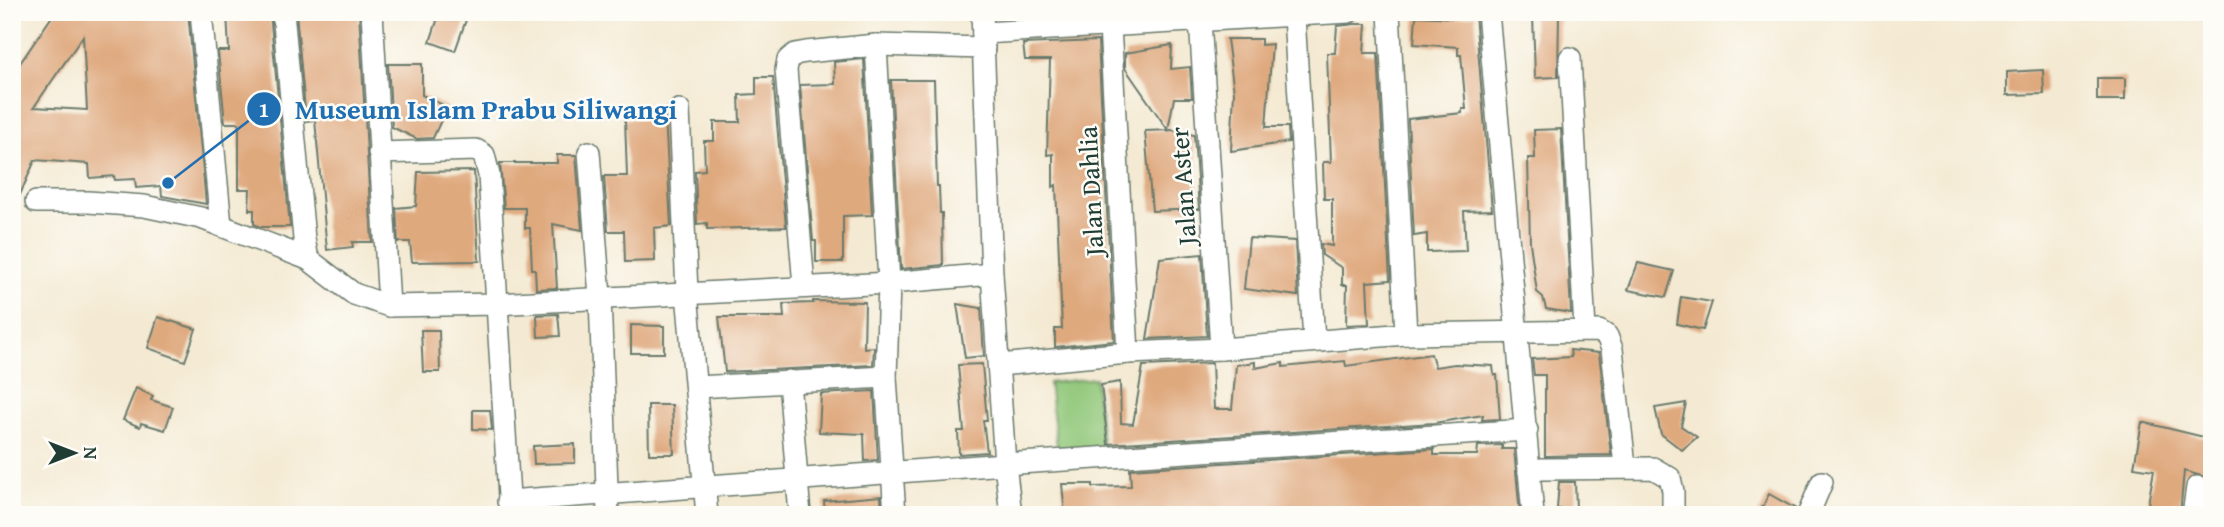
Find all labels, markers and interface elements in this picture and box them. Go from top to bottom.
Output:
callout: Museum Islam Prabu Siliwangi [246,85,691,134]
text: Museum Islam Prabu Siliwangi [295,88,678,129]
text: 1 [259,94,269,125]
street label: Jalan Dahlia [1068,124,1114,260]
street label: Jalan Aster [1159,125,1206,250]
north arrow [38,419,108,489]
text: N [77,447,105,460]

